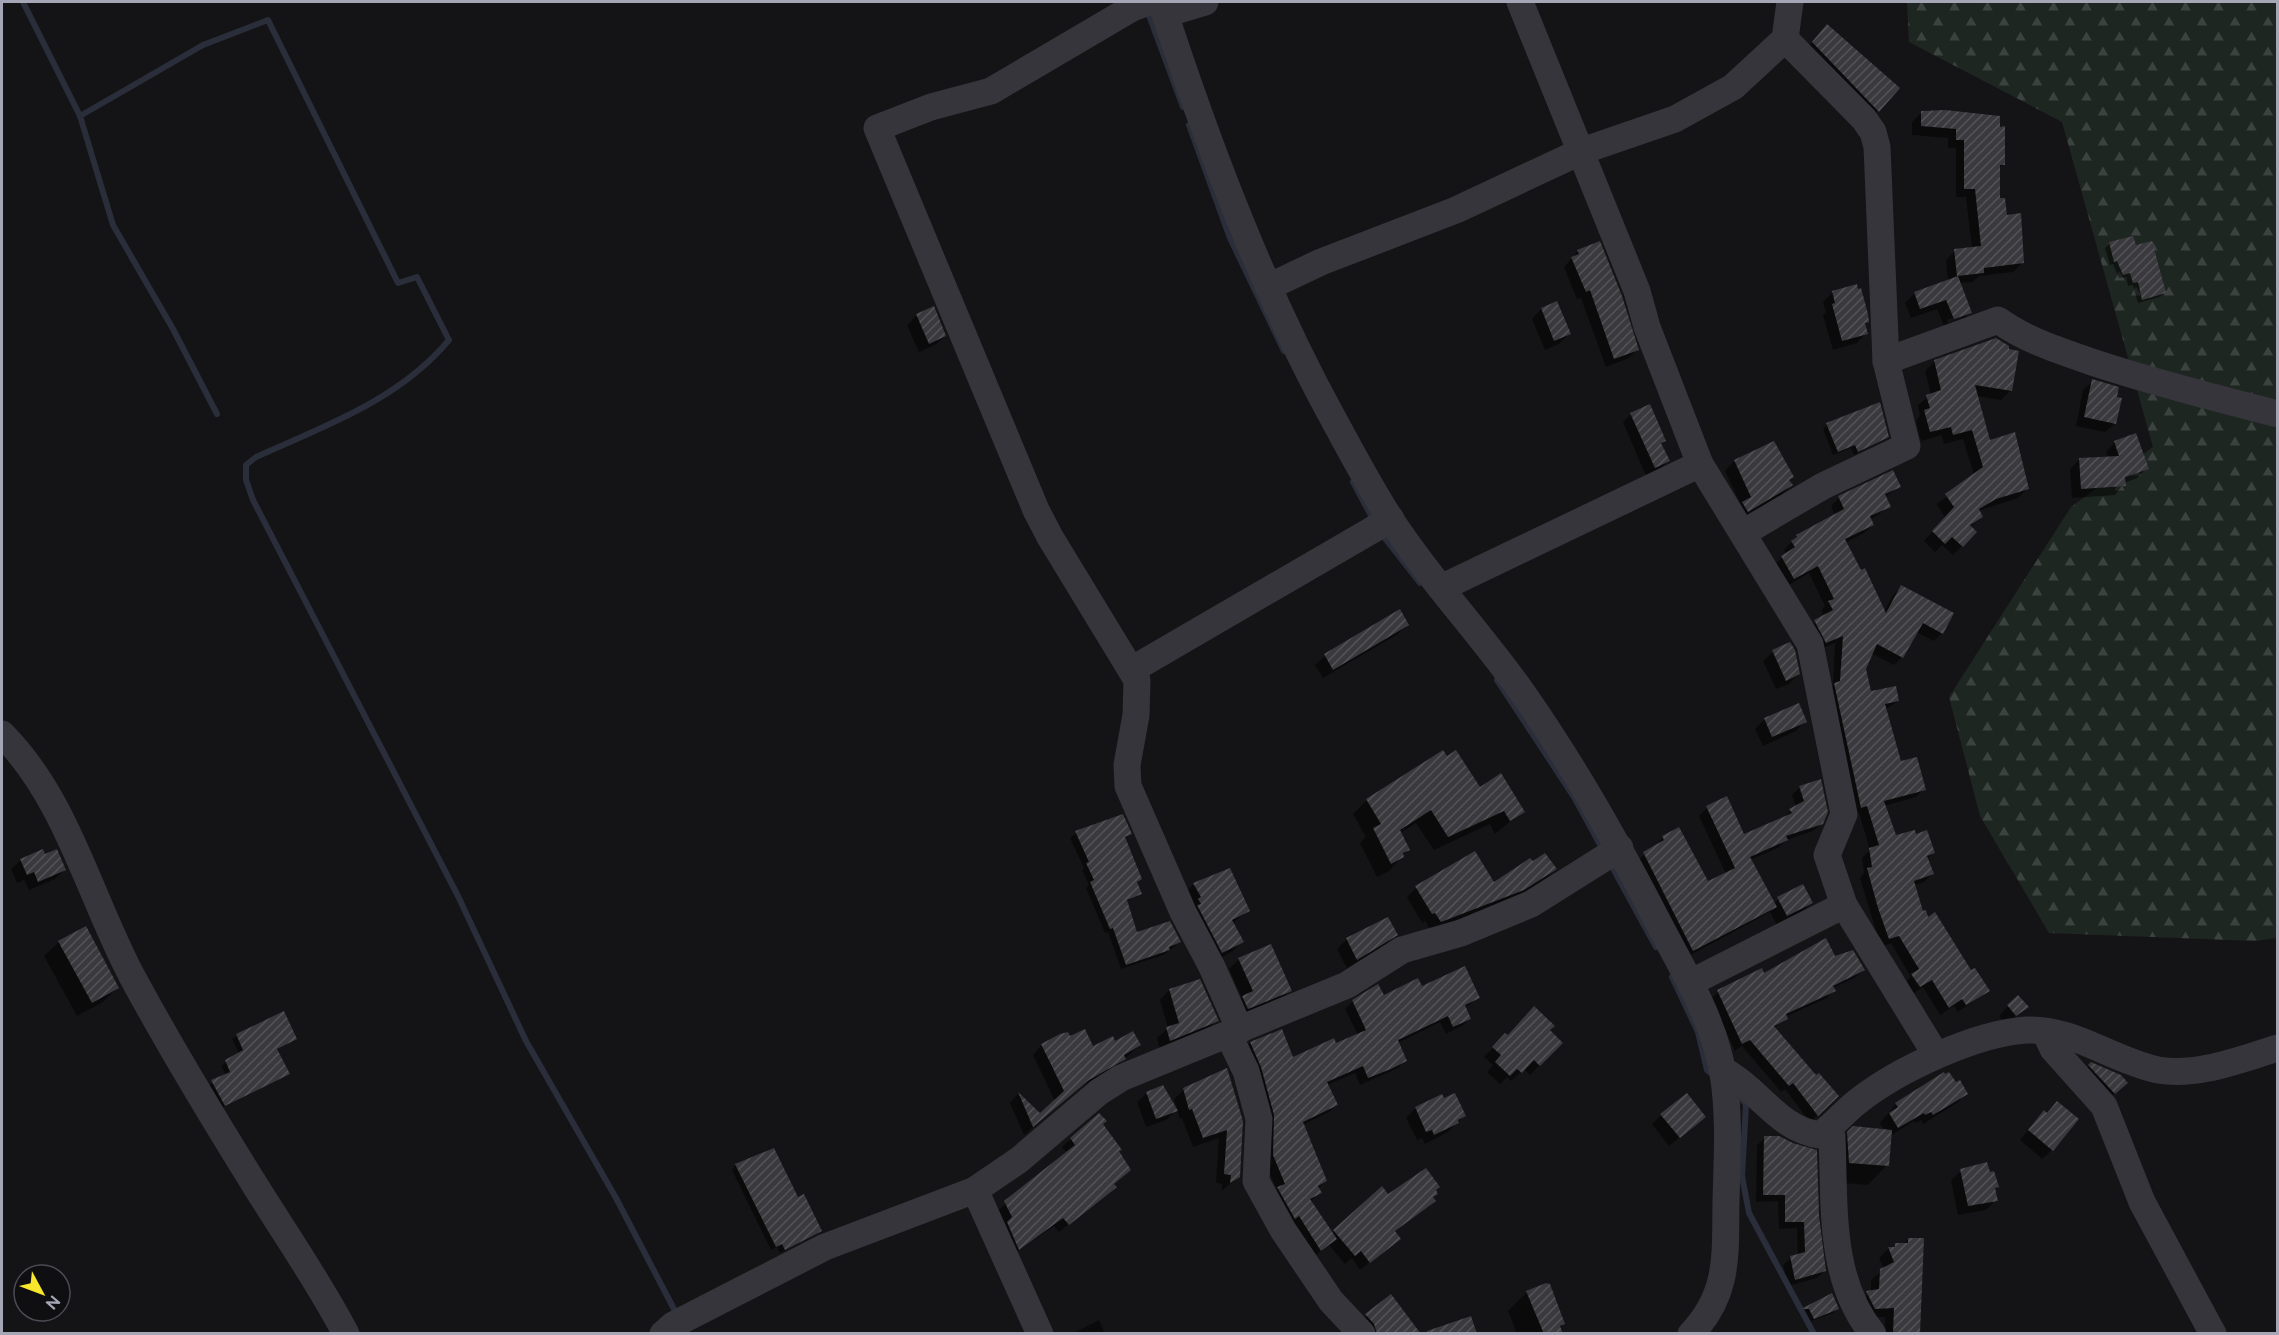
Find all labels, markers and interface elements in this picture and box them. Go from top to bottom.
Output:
north arrow [12,1263,72,1323]
text: N [42,1292,64,1313]

